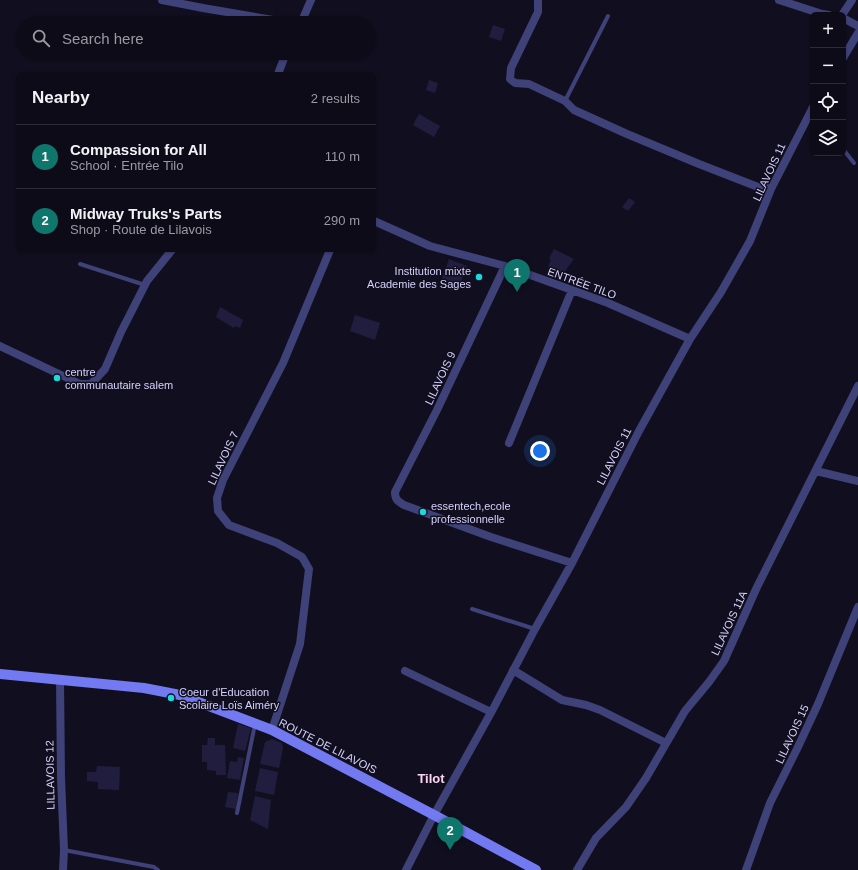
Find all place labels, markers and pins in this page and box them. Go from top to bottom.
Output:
pin: 1 [504,259,530,292]
place label: Institution mixte Academie des Sages [367,265,471,290]
marker: Institution mixte Academie des Sages [474,272,484,282]
place label: centre communautaire salem [65,366,173,391]
marker: centre communautaire salem [52,373,62,383]
place label: essentech,ecole professionnelle [431,500,511,525]
marker: essentech,ecole professionnelle [418,507,428,517]
place label: Coeur d'Education Scolaire Loïs Aiméry [179,686,280,711]
marker: Coeur d'Education Scolaire Loïs Aiméry [166,693,176,703]
pin: 2 [437,817,463,850]

